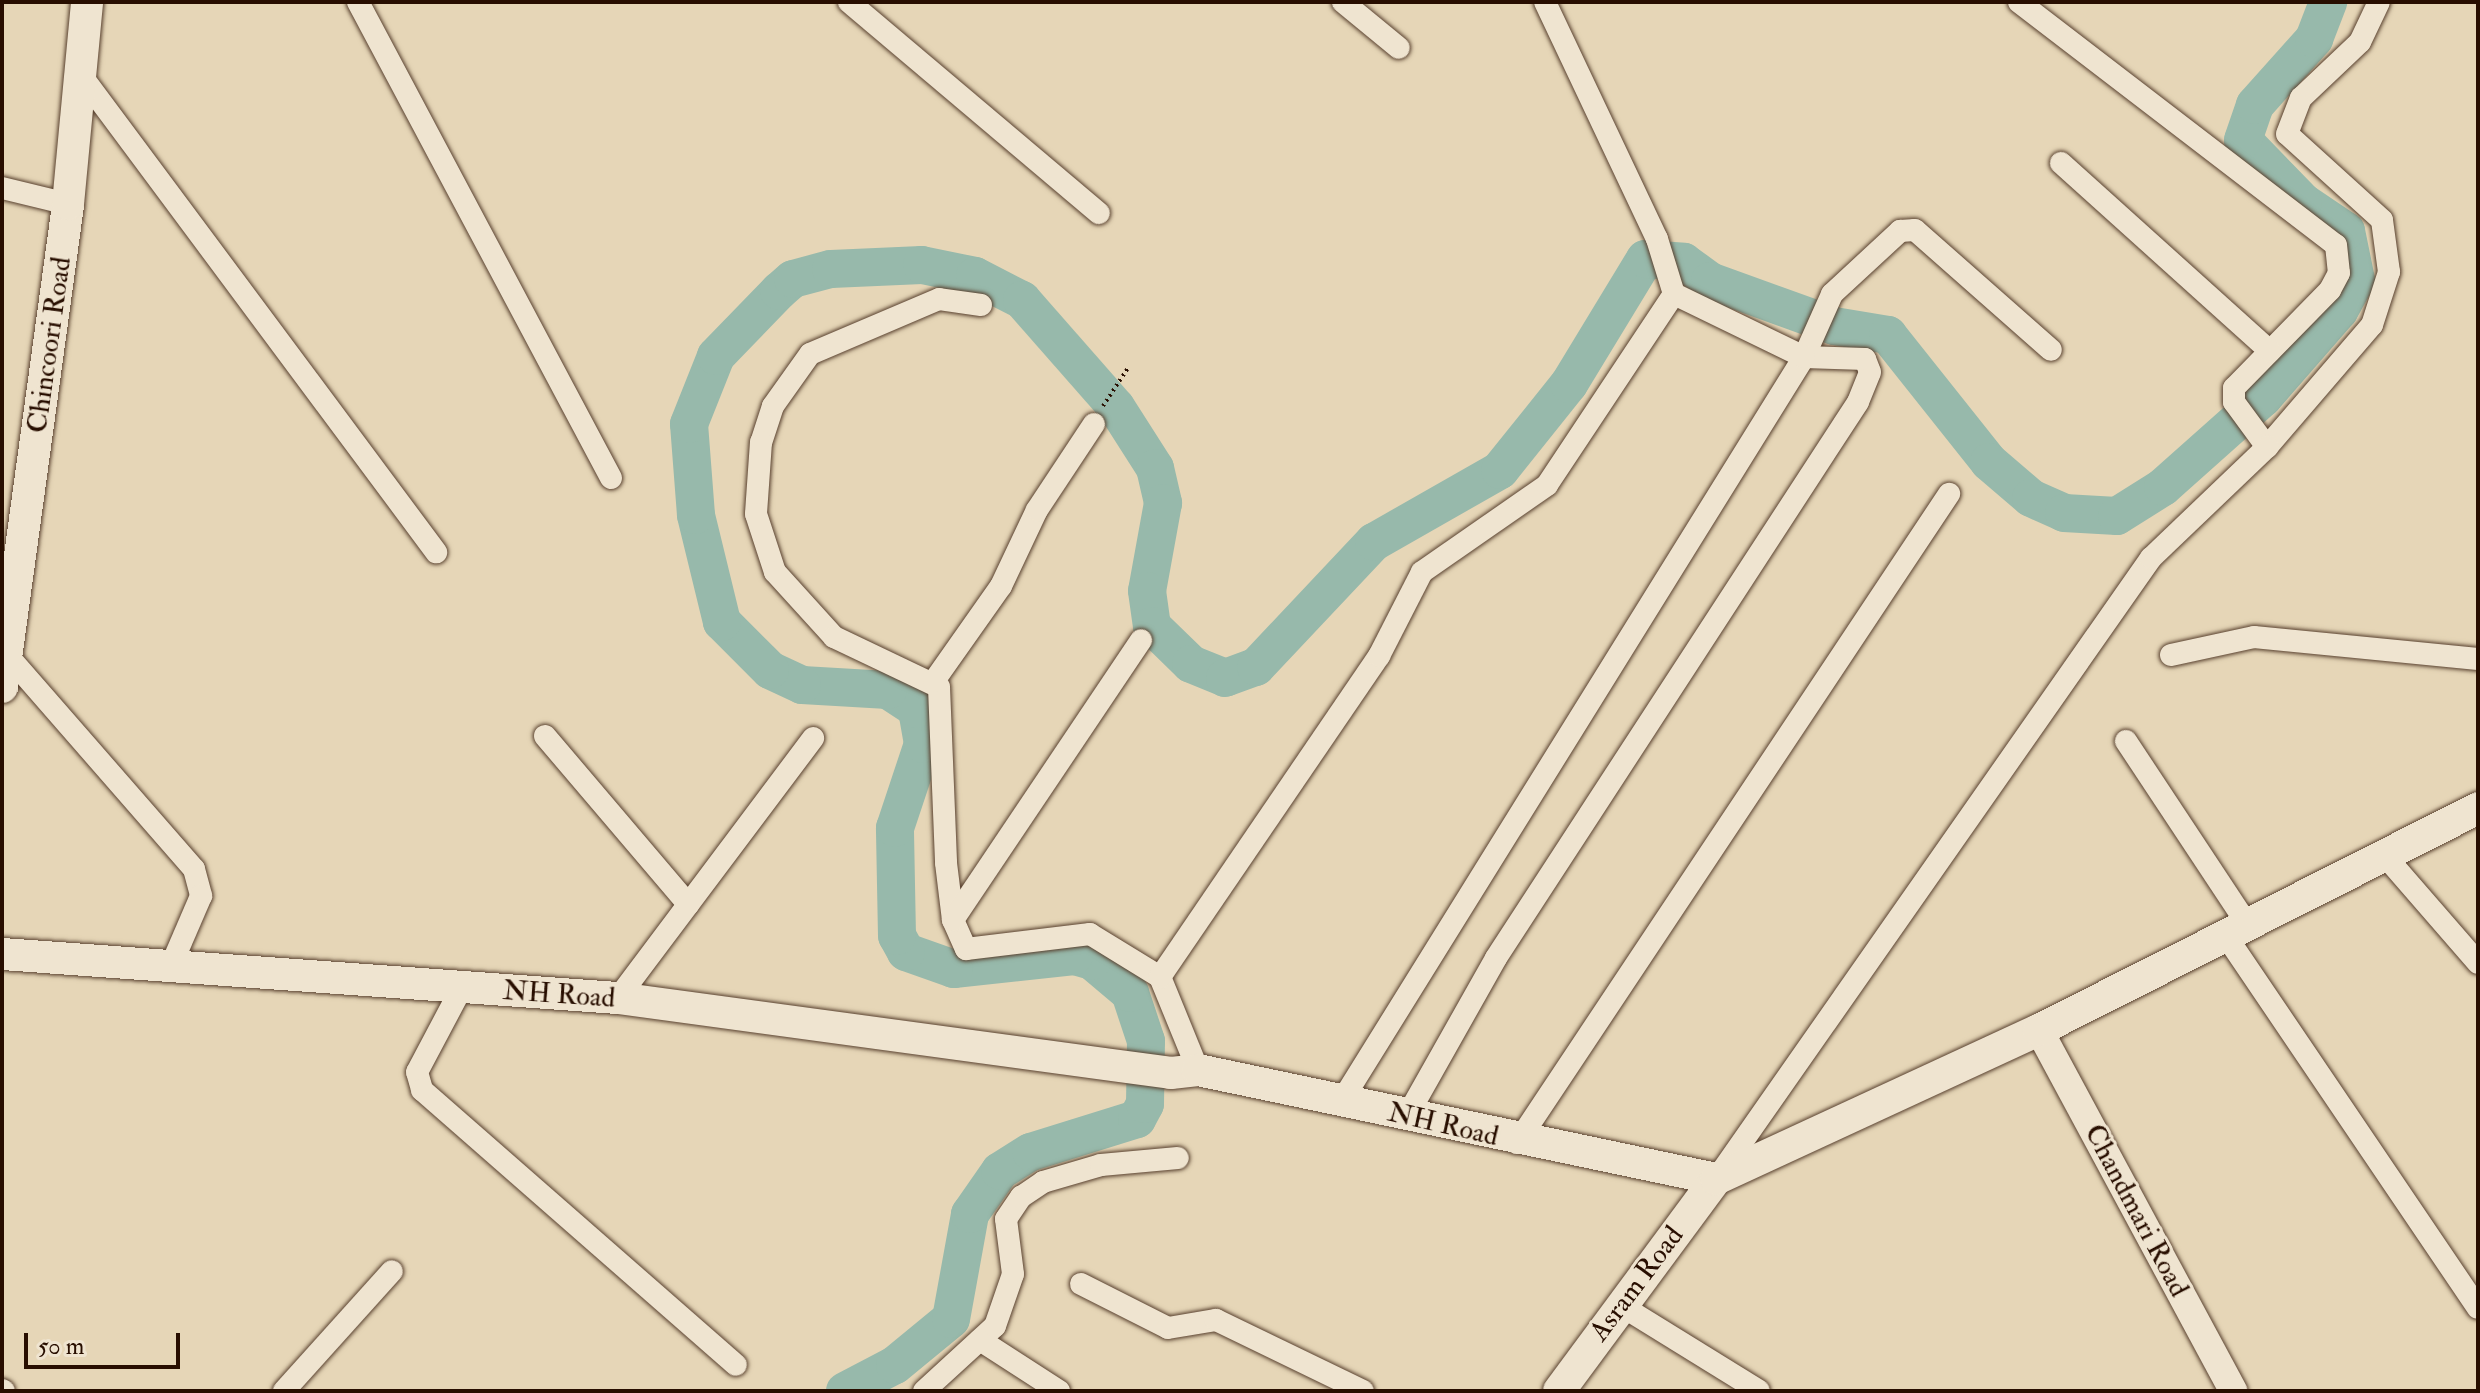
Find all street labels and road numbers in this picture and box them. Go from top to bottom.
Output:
street label: Chincoori Road [21,255,79,435]
street label: NH Road [502,974,616,1016]
street label: NH Road [1384,1096,1502,1154]
street label: Chandmari Road [2076,1119,2196,1303]
street label: Asram Road [1583,1220,1691,1348]

